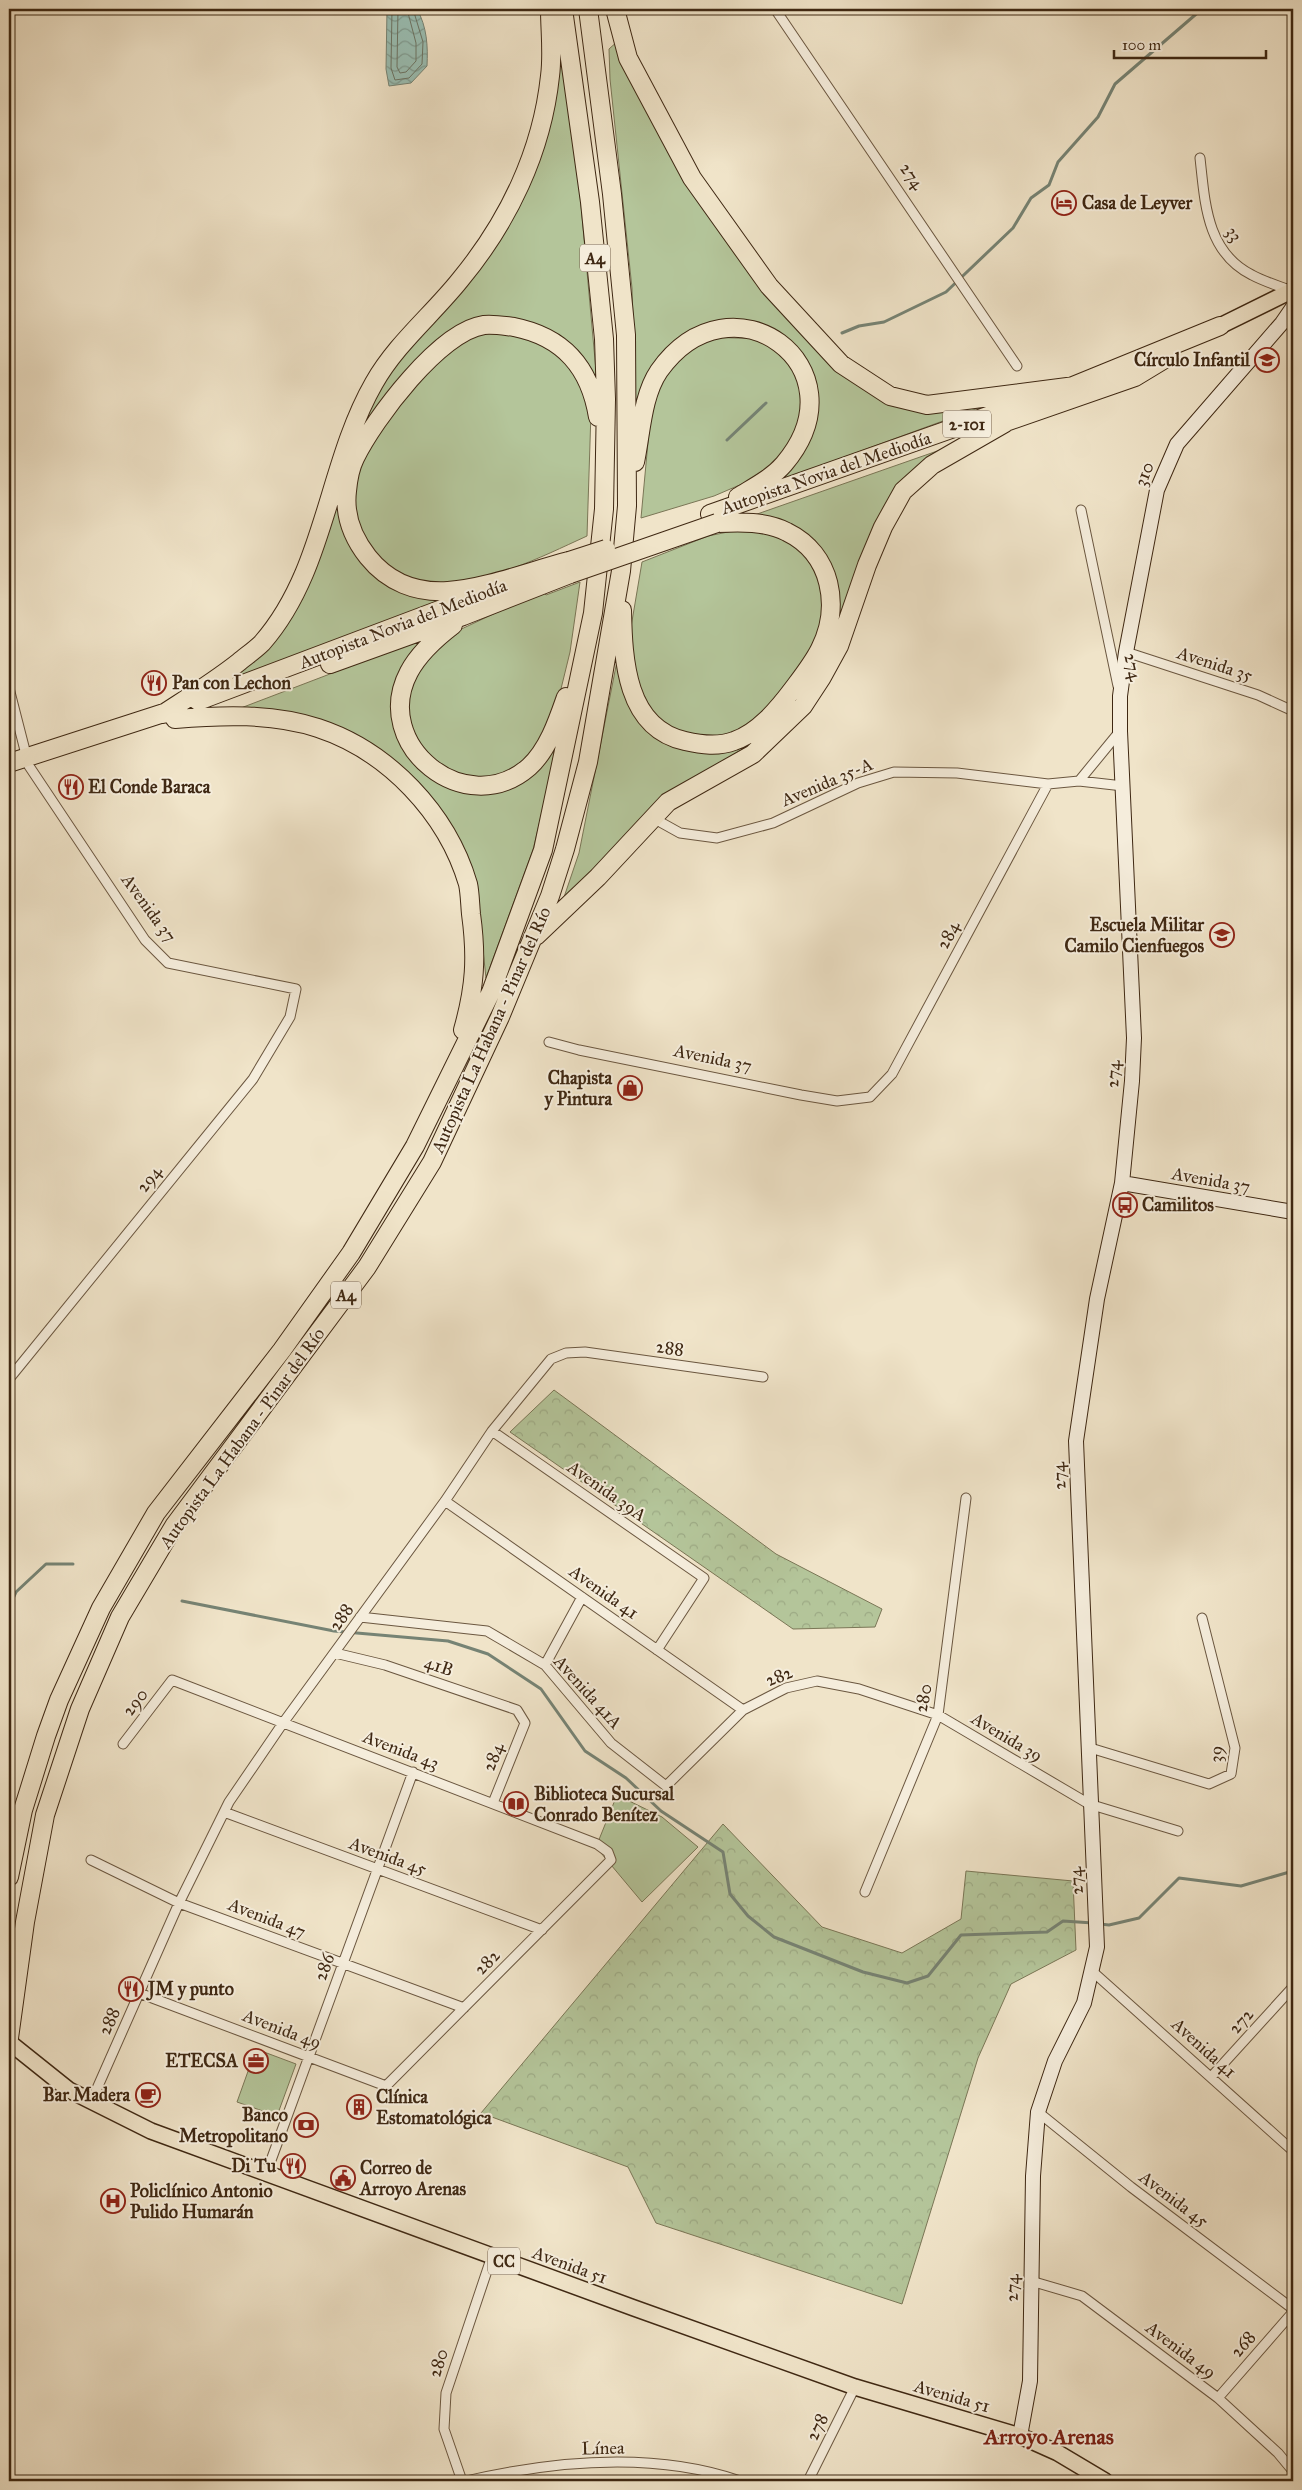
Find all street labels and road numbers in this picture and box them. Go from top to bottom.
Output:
street label: 274 [895,158,929,194]
street label: 33 [1221,222,1247,246]
road number: A4 [580,244,610,272]
road number: 2-101 [943,410,991,438]
street label: Autopista Novia del Mediodía [717,427,934,520]
street label: 310 [1129,459,1159,489]
street label: Autopista Novia del Mediodía [295,574,510,674]
street label: Avenida 35 [1174,641,1256,687]
street label: 274 [1119,651,1147,684]
street label: Avenida 35-A [777,753,876,812]
street label: Avenida 37 [116,869,181,947]
street label: Autopista La Habana - Pinar del Río [426,903,555,1158]
street label: 284 [932,916,965,953]
street label: Avenida 37 [671,1039,754,1077]
street label: 274 [1101,1058,1125,1089]
street label: 294 [131,1160,167,1197]
street label: Avenida 37 [1169,1162,1252,1198]
road number: A4 [331,1282,361,1308]
street label: Autopista La Habana - Pinar del Río [154,1323,330,1553]
street label: 288 [655,1335,685,1361]
street label: Avenida 39A [562,1455,651,1526]
street label: 274 [1047,1461,1070,1490]
street label: Avenida 41 [564,1560,643,1624]
street label: 288 [324,1599,358,1635]
street label: Avenida 41A [548,1650,627,1733]
street label: 41B [422,1651,456,1681]
street label: 282 [762,1661,796,1691]
street label: 280 [909,1682,937,1714]
street label: 290 [117,1684,153,1720]
street label: Avenida 39 [966,1707,1047,1767]
street label: Avenida 43 [359,1725,442,1775]
street label: 284 [477,1739,509,1774]
street label: 39 [1205,1745,1227,1763]
street label: Avenida 45 [345,1831,430,1880]
street label: 274 [1064,1865,1088,1896]
street label: Avenida 47 [224,1893,309,1943]
street label: 282 [470,1944,505,1979]
street label: 286 [309,1950,339,1984]
street label: 288 [93,2004,125,2038]
street label: Avenida 49 [239,2004,324,2054]
street label: 272 [1224,2004,1258,2038]
street label: Avenida 41 [1166,2013,1241,2083]
street label: Avenida 45 [1134,2165,1213,2232]
street label: Avenida 51 [529,2241,610,2289]
road number: CC [488,2248,520,2274]
street label: 274 [1001,2273,1024,2302]
street label: Avenida 49 [1141,2316,1220,2384]
street label: 268 [1226,2326,1260,2362]
street label: 280 [423,2346,453,2380]
street label: Avenida 51 [911,2374,992,2417]
street label: 278 [801,2410,833,2444]
street label: Línea [581,2437,625,2459]

